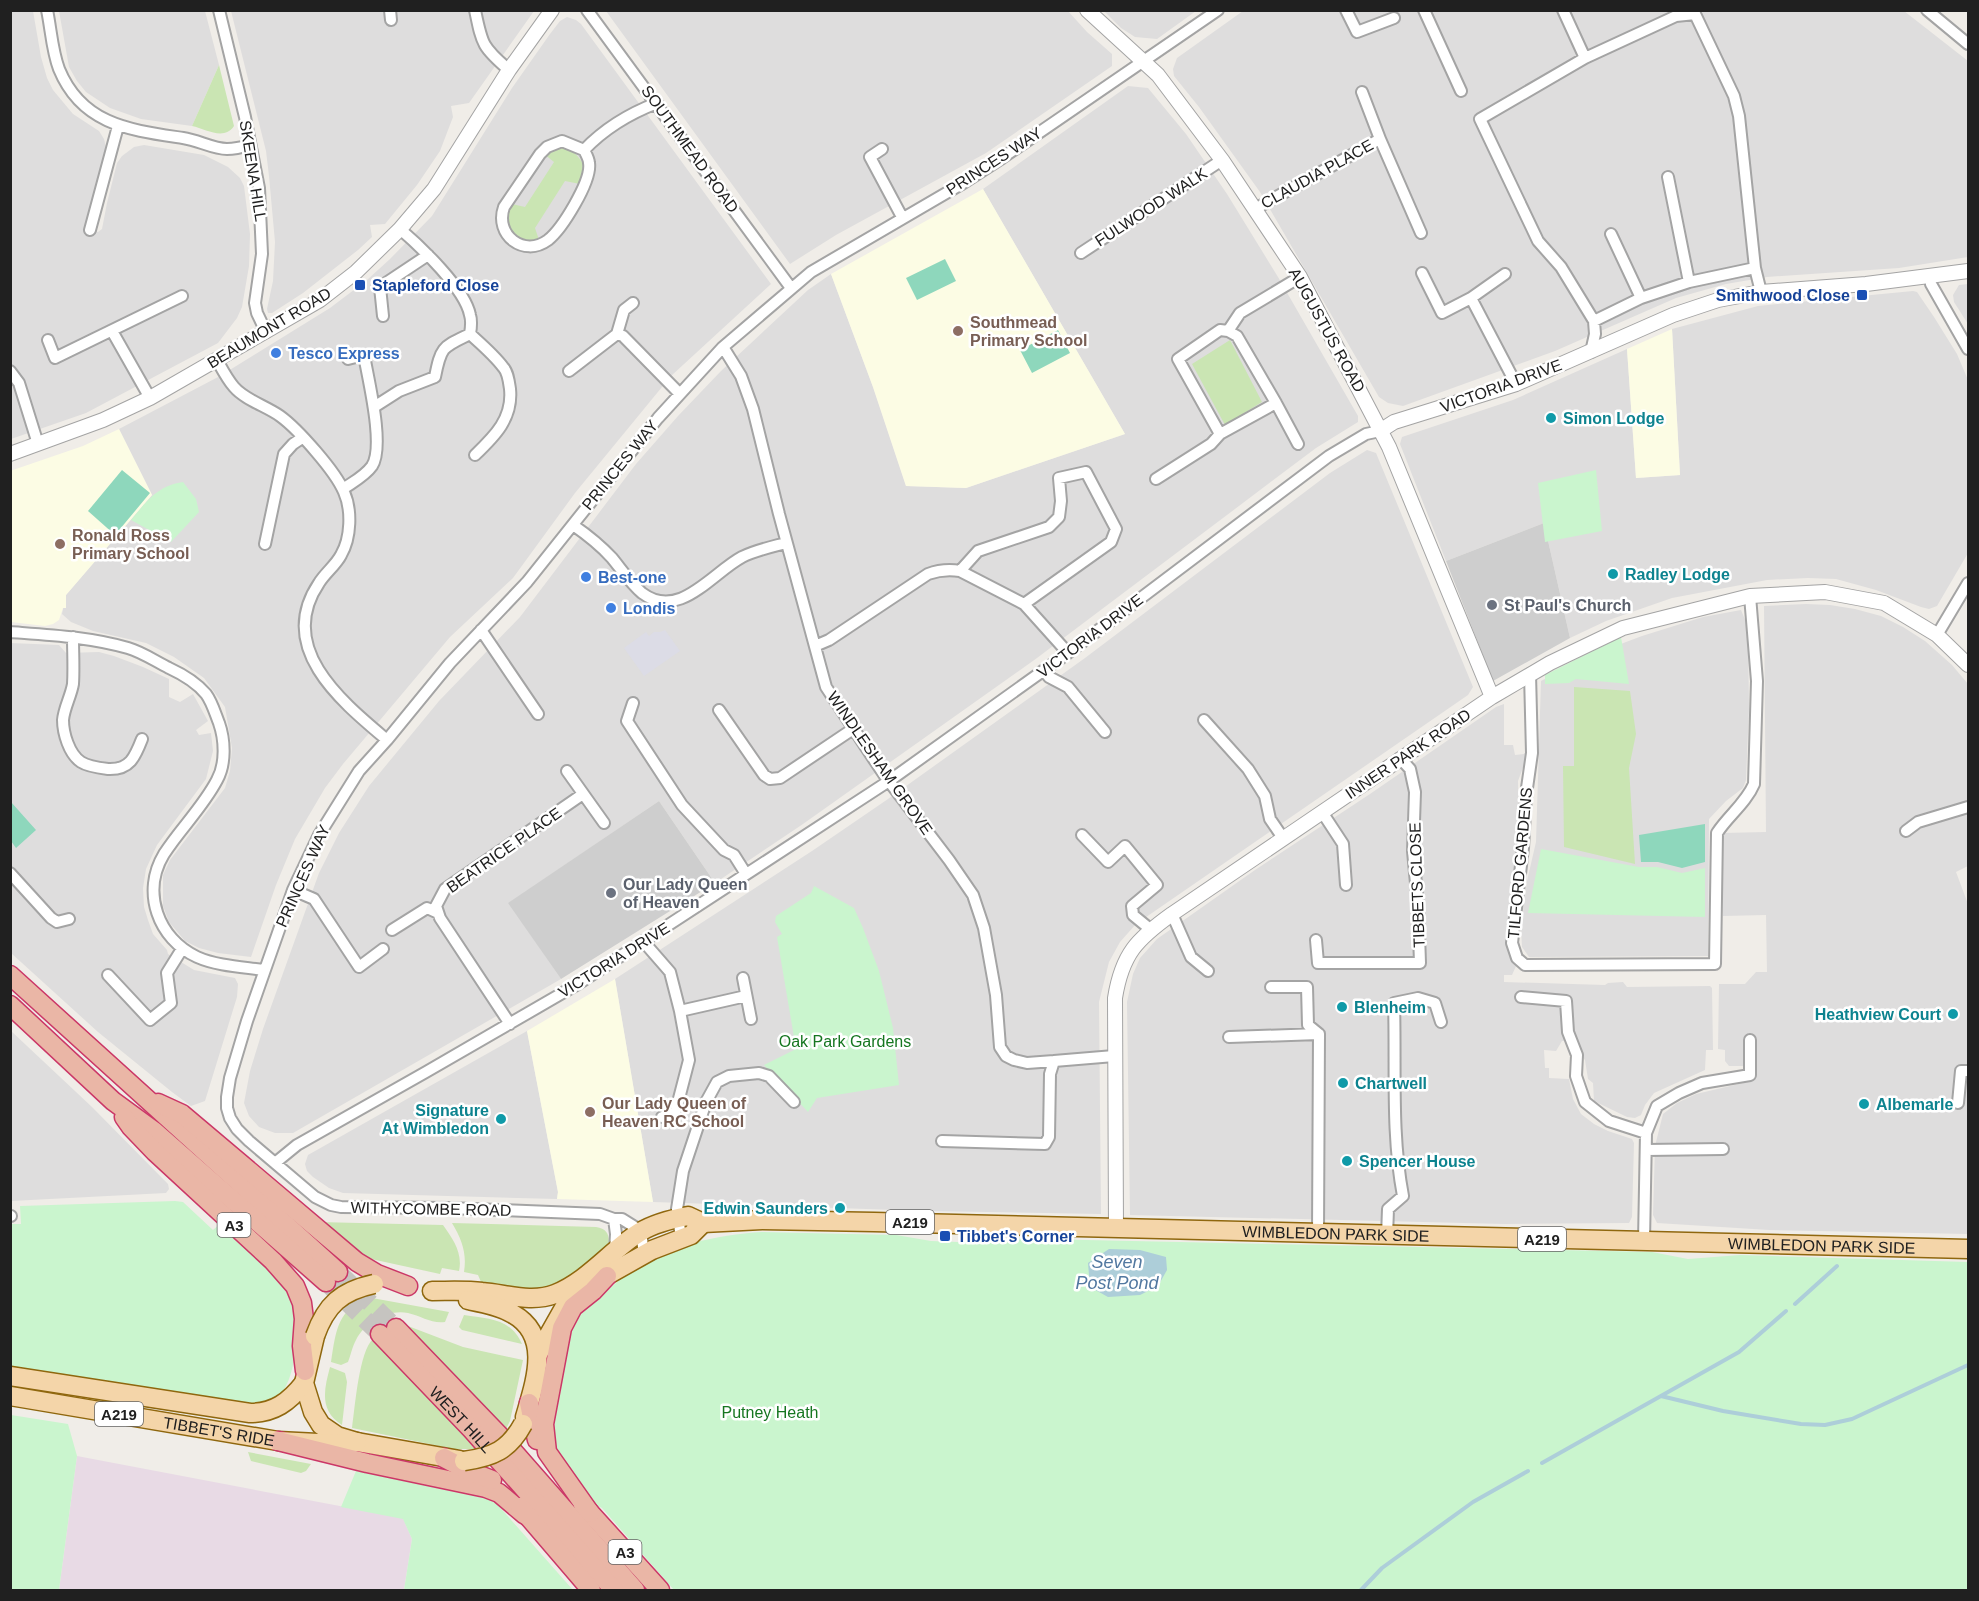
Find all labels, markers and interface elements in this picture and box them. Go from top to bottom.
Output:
street label: SOUTHMEAD ROAD [638,82,742,216]
street label: SKEENA HILL [237,119,269,223]
street label: PRINCES WAY [943,124,1045,198]
street label: CLAUDIA PLACE [1258,136,1376,212]
street label: FULWOOD WALK [1092,164,1210,249]
street label: AUGUSTUS ROAD [1286,265,1368,395]
place label: Stapleford Close [372,277,499,294]
marker: Stapleford Close [353,278,367,292]
street label: BEAUMONT ROAD [204,284,334,372]
place label: Smithwood Close [1716,287,1850,304]
marker: Smithwood Close [1855,288,1869,302]
place label: Southmead Primary School [970,314,1087,349]
marker: Southmead Primary School [951,324,965,338]
place label: Tesco Express [288,345,400,362]
marker: Tesco Express [269,346,283,360]
street label: VICTORIA DRIVE [1438,356,1564,416]
place label: Simon Lodge [1563,410,1664,427]
marker: Simon Lodge [1544,411,1558,425]
street label: PRINCES WAY [579,417,661,513]
place label: Ronald Ross Primary School [72,527,189,562]
marker: Ronald Ross Primary School [53,537,67,551]
place label: Radley Lodge [1625,566,1730,583]
marker: Radley Lodge [1606,567,1620,581]
place label: Best-one [598,569,667,586]
marker: Best-one [579,570,593,584]
street label: VICTORIA DRIVE [1034,591,1146,681]
place label: St Paul's Church [1504,597,1631,614]
marker: St Paul's Church [1485,598,1499,612]
place label: Londis [623,600,676,617]
marker: Londis [604,601,618,615]
street label: WINDLESHAM GROVE [824,688,936,838]
street label: INNER PARK ROAD [1342,706,1474,802]
street label: TILFORD GARDENS [1505,787,1535,939]
street label: BEATRICE PLACE [444,804,564,896]
street label: PRINCES WAY [273,822,333,930]
street label: TIBBETS CLOSE [1406,822,1428,948]
place label: Our Lady Queen of Heaven [623,876,747,911]
marker: Our Lady Queen of Heaven [604,886,618,900]
street label: VICTORIA DRIVE [555,919,673,1001]
place label: Blenheim [1354,999,1426,1016]
marker: Blenheim [1335,1000,1349,1014]
place label: Heathview Court [1815,1006,1942,1023]
marker: Heathview Court [1946,1007,1960,1021]
park label: Oak Park Gardens [779,1033,911,1050]
place label: Chartwell [1355,1075,1427,1092]
marker: Chartwell [1336,1076,1350,1090]
place label: Our Lady Queen of Heaven RC School [602,1095,747,1130]
place label: Albemarle [1876,1096,1953,1113]
marker: Albemarle [1857,1097,1871,1111]
place label: Signature At Wimbledon [382,1102,489,1137]
marker: Our Lady Queen of Heaven RC School [583,1105,597,1119]
marker: Signature At Wimbledon [494,1112,508,1126]
place label: Spencer House [1359,1153,1476,1170]
marker: Spencer House [1340,1154,1354,1168]
street label: WITHYCOMBE ROAD [350,1199,512,1219]
place label: Edwin Saunders [704,1200,828,1217]
marker: Edwin Saunders [833,1201,847,1215]
road number: A219 [886,1210,934,1234]
road number: A3 [218,1213,250,1237]
street label: WIMBLEDON PARK SIDE [1242,1223,1430,1244]
road number: A219 [1518,1227,1566,1251]
place label: Tibbet's Corner [957,1228,1074,1245]
marker: Tibbet's Corner [938,1229,952,1243]
street label: WIMBLEDON PARK SIDE [1728,1235,1915,1256]
water label: Seven Post Pond [1075,1252,1160,1293]
street label: WEST HILL [426,1383,496,1456]
road number: A219 [95,1402,143,1426]
park label: Putney Heath [722,1404,818,1421]
street label: TIBBET'S RIDE [162,1413,276,1449]
road number: A3 [608,1540,642,1564]

